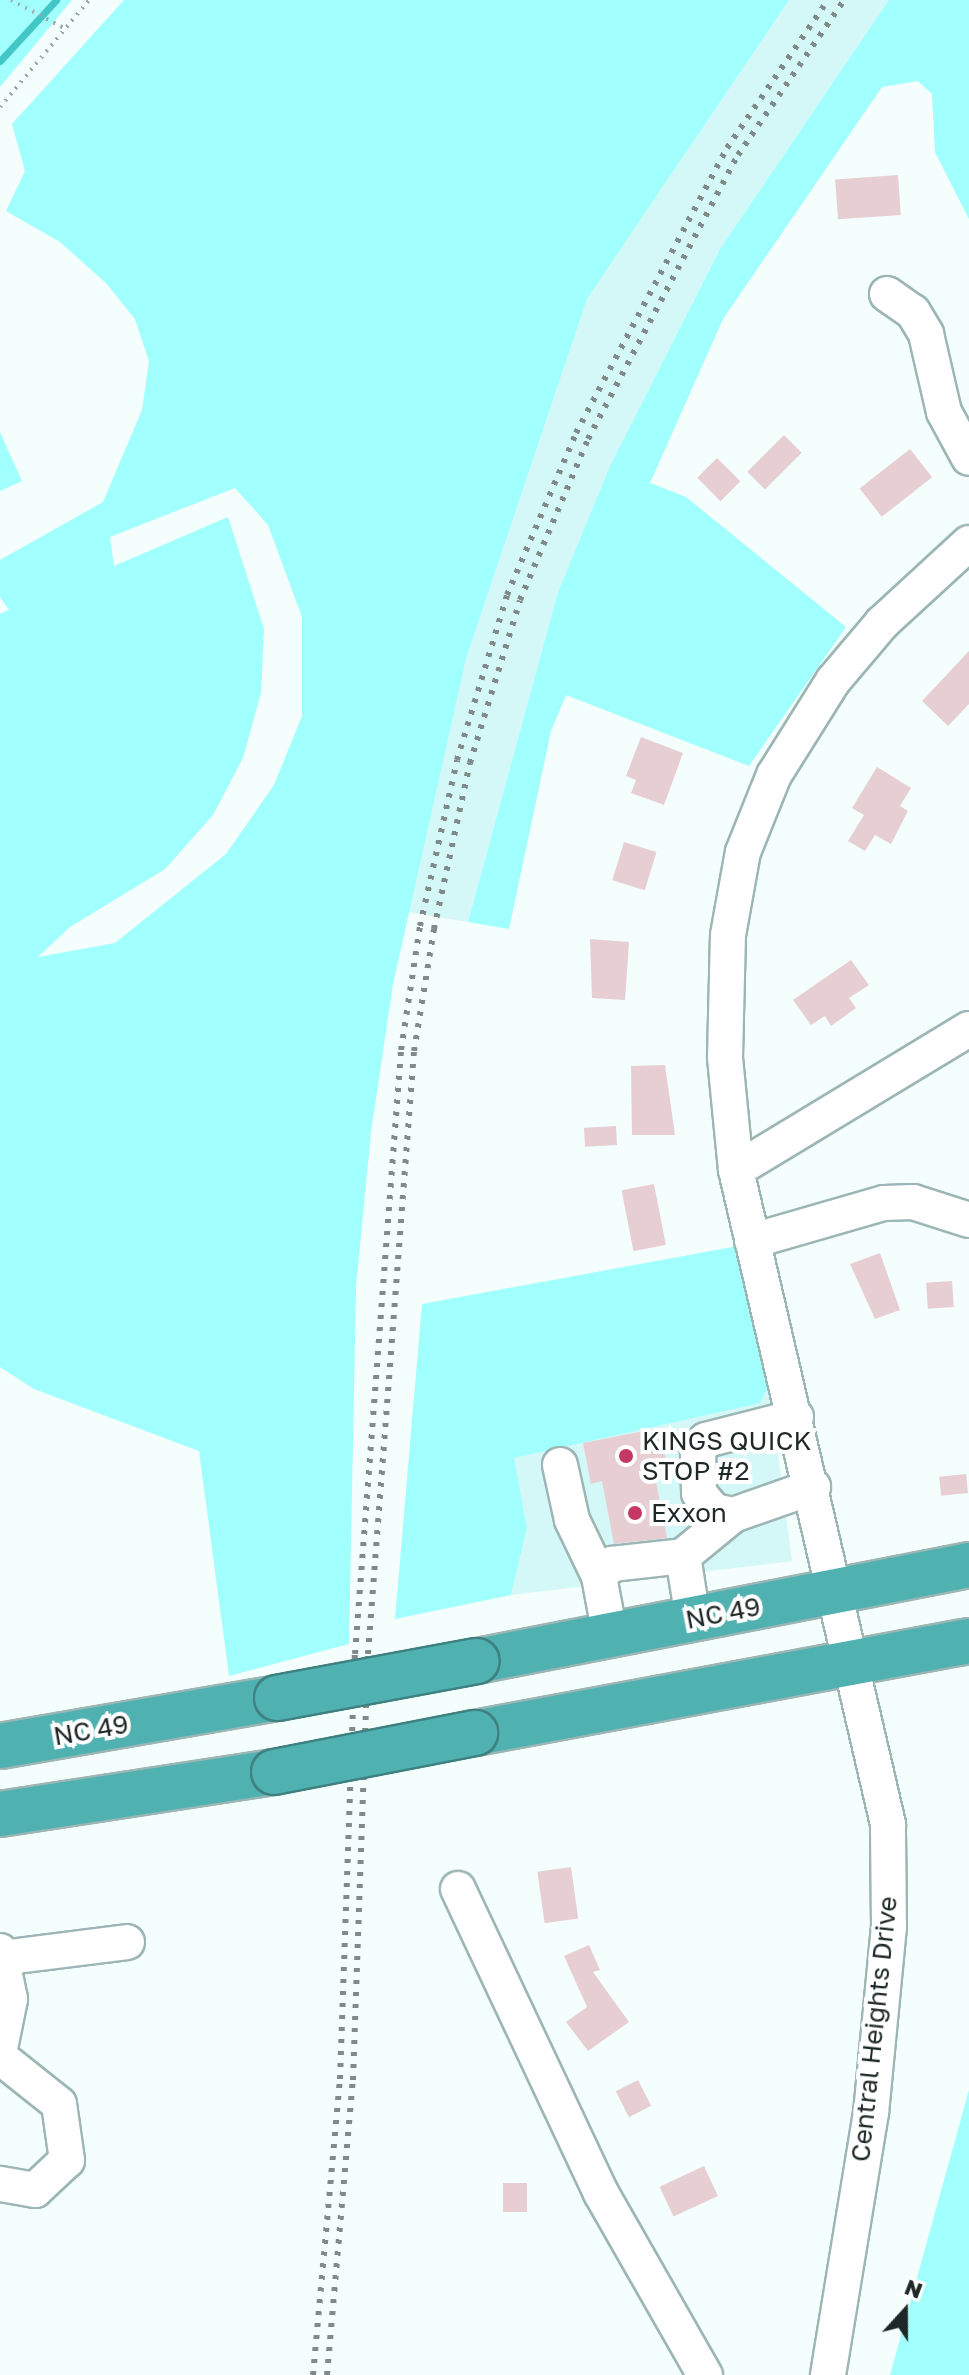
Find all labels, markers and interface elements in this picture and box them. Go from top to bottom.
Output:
place label: KINGS QUICK STOP #2 [642,1425,811,1486]
marker: KINGS QUICK STOP #2 [617,1447,635,1465]
place label: Exxon [651,1497,727,1529]
marker: Exxon [626,1504,644,1522]
street label: NC 49 [683,1590,763,1636]
street label: NC 49 [51,1708,131,1752]
street label: Central Heights Drive [845,1895,903,2163]
north arrow [865,2271,945,2351]
text: N [901,2273,926,2304]

